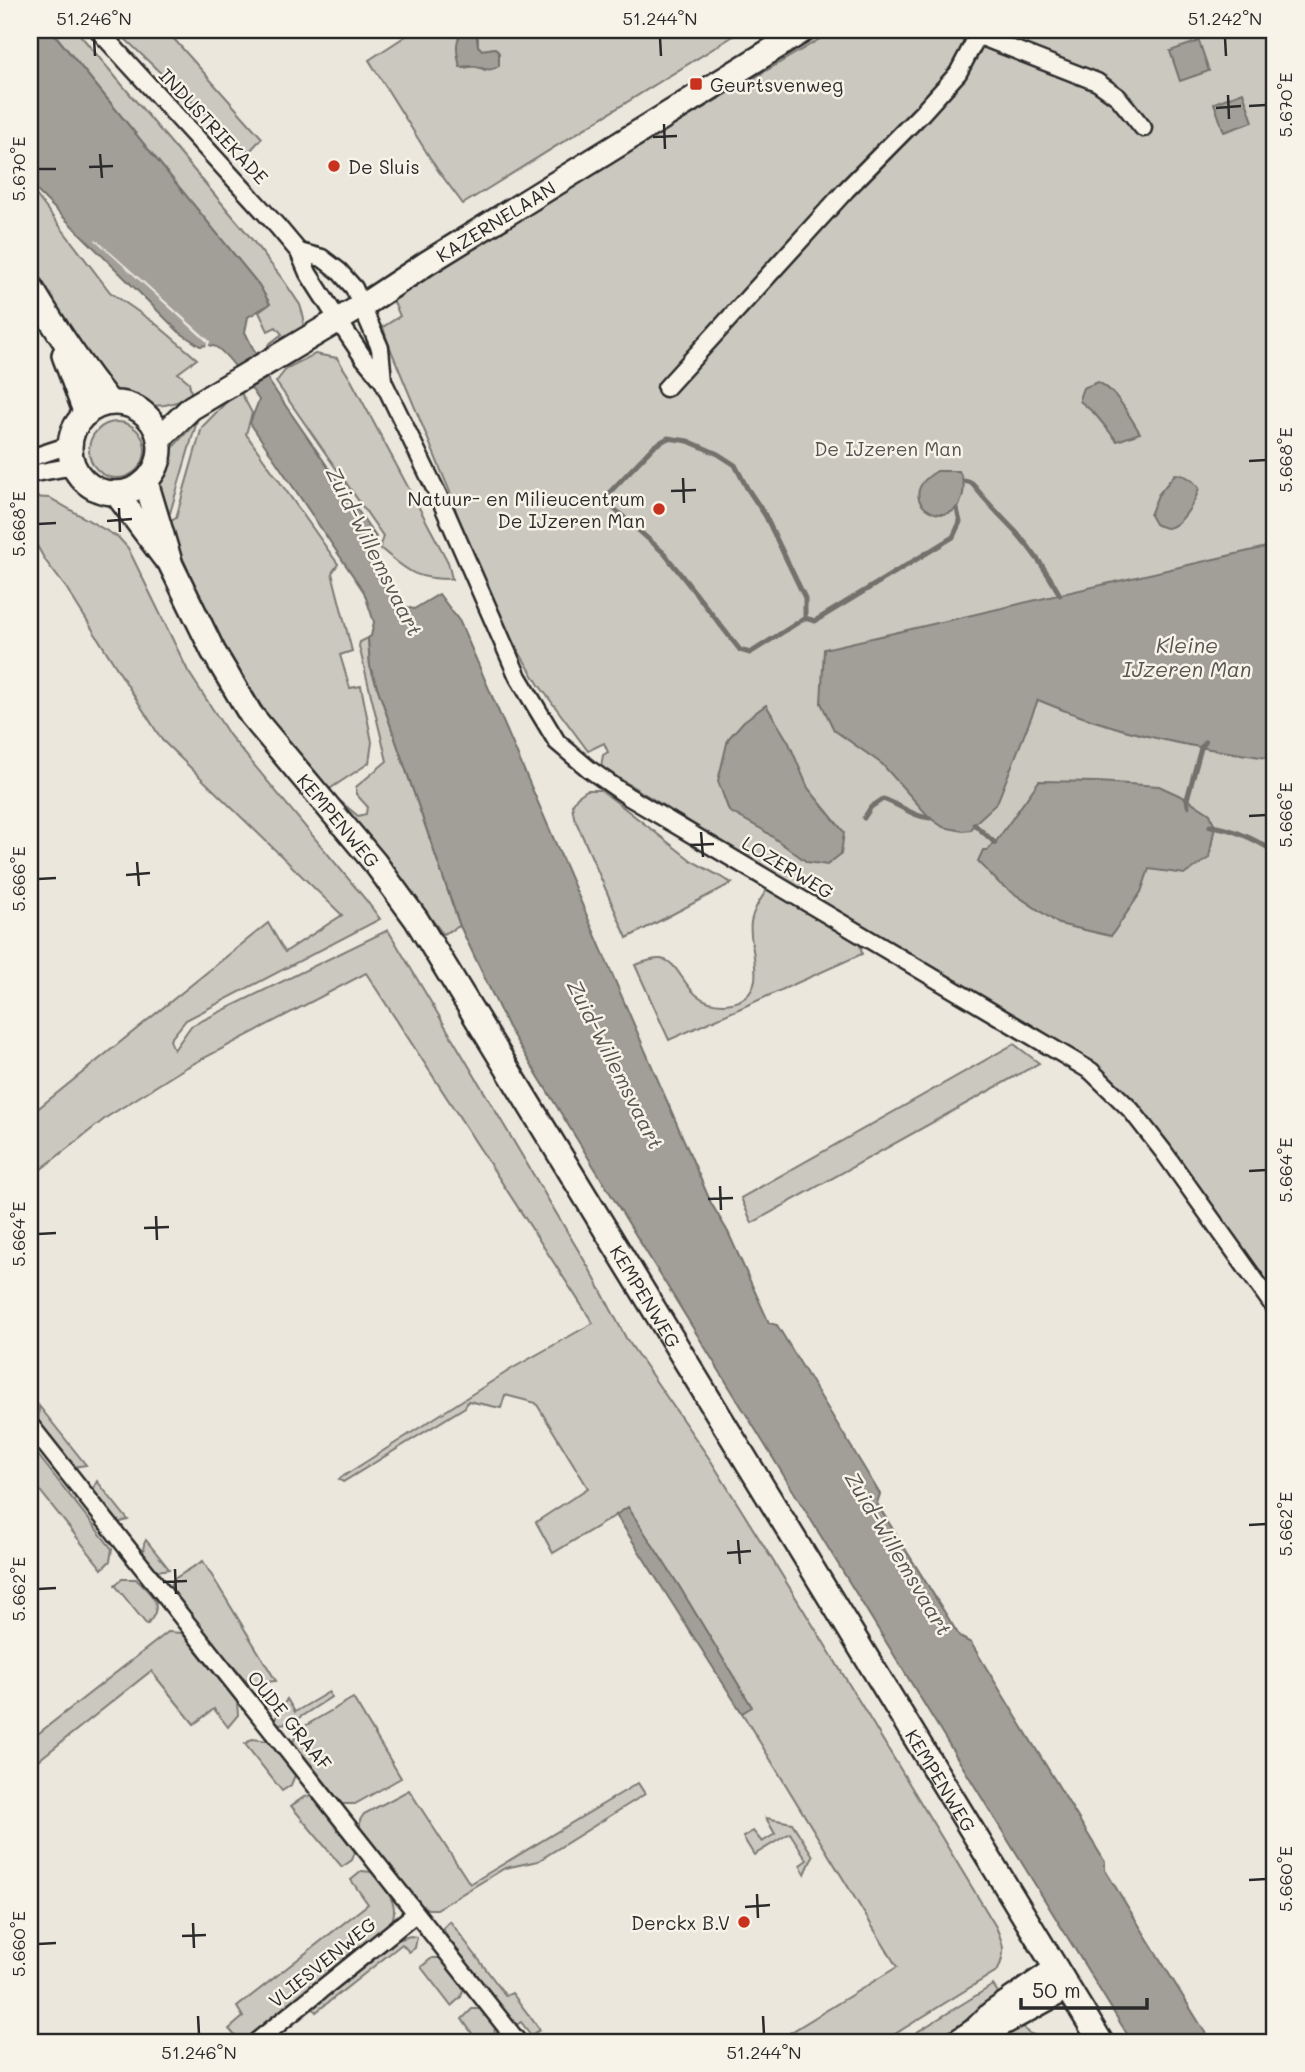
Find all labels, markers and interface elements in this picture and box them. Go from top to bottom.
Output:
text: 51.246°N [56,6,132,30]
text: 51.244°N [622,6,698,30]
text: 51.242°N [1188,6,1262,30]
street label: INDUSTRIEKADE [154,63,274,189]
place label: Geurtsvenweg [710,72,843,97]
text: 5.670°E [1273,72,1297,138]
marker: Geurtsvenweg [688,76,704,92]
text: 5.670°E [6,136,30,202]
place label: De Sluis [348,154,420,179]
marker: De Sluis [326,158,342,174]
street label: KAZERNELAAN [431,174,560,267]
text: 5.668°E [1273,427,1297,493]
park label: De IJzeren Man [814,436,962,461]
water label: Zuid-Willemsvaart [321,462,429,640]
place label: Natuur- en Milieucentrum De IJzeren Man [407,486,645,533]
text: 5.668°E [6,491,30,557]
marker: Natuur- en Milieucentrum De IJzeren Man [651,501,667,517]
water label: Kleine IJzeren Man [1123,631,1251,682]
street label: KEMPENWEG [292,768,386,873]
text: 5.666°E [1273,782,1297,848]
street label: LOZERWEG [738,830,838,904]
text: 5.666°E [6,846,30,912]
water label: Zuid-Willemsvaart [562,975,670,1153]
text: 5.664°E [1273,1137,1297,1203]
text: 5.664°E [6,1201,30,1267]
street label: KEMPENWEG [605,1240,687,1352]
water label: Zuid-Willemsvaart [839,1466,959,1640]
text: 5.662°E [1273,1492,1297,1556]
text: 5.662°E [6,1557,30,1621]
street label: OUDE GRAAF [242,1665,338,1775]
street label: KEMPENWEG [900,1724,982,1836]
text: 5.660°E [1273,1846,1297,1912]
place label: Derckx B.V [631,1910,730,1935]
text: 5.660°E [6,1911,30,1977]
street label: VLIESVENWEG [263,1911,381,2013]
marker: Derckx B.V [736,1914,752,1930]
scale bar [1021,1967,1148,2011]
text: 50 m [1032,1976,1081,2003]
text: 51.246°N [161,2040,237,2064]
text: 51.244°N [726,2040,802,2064]

